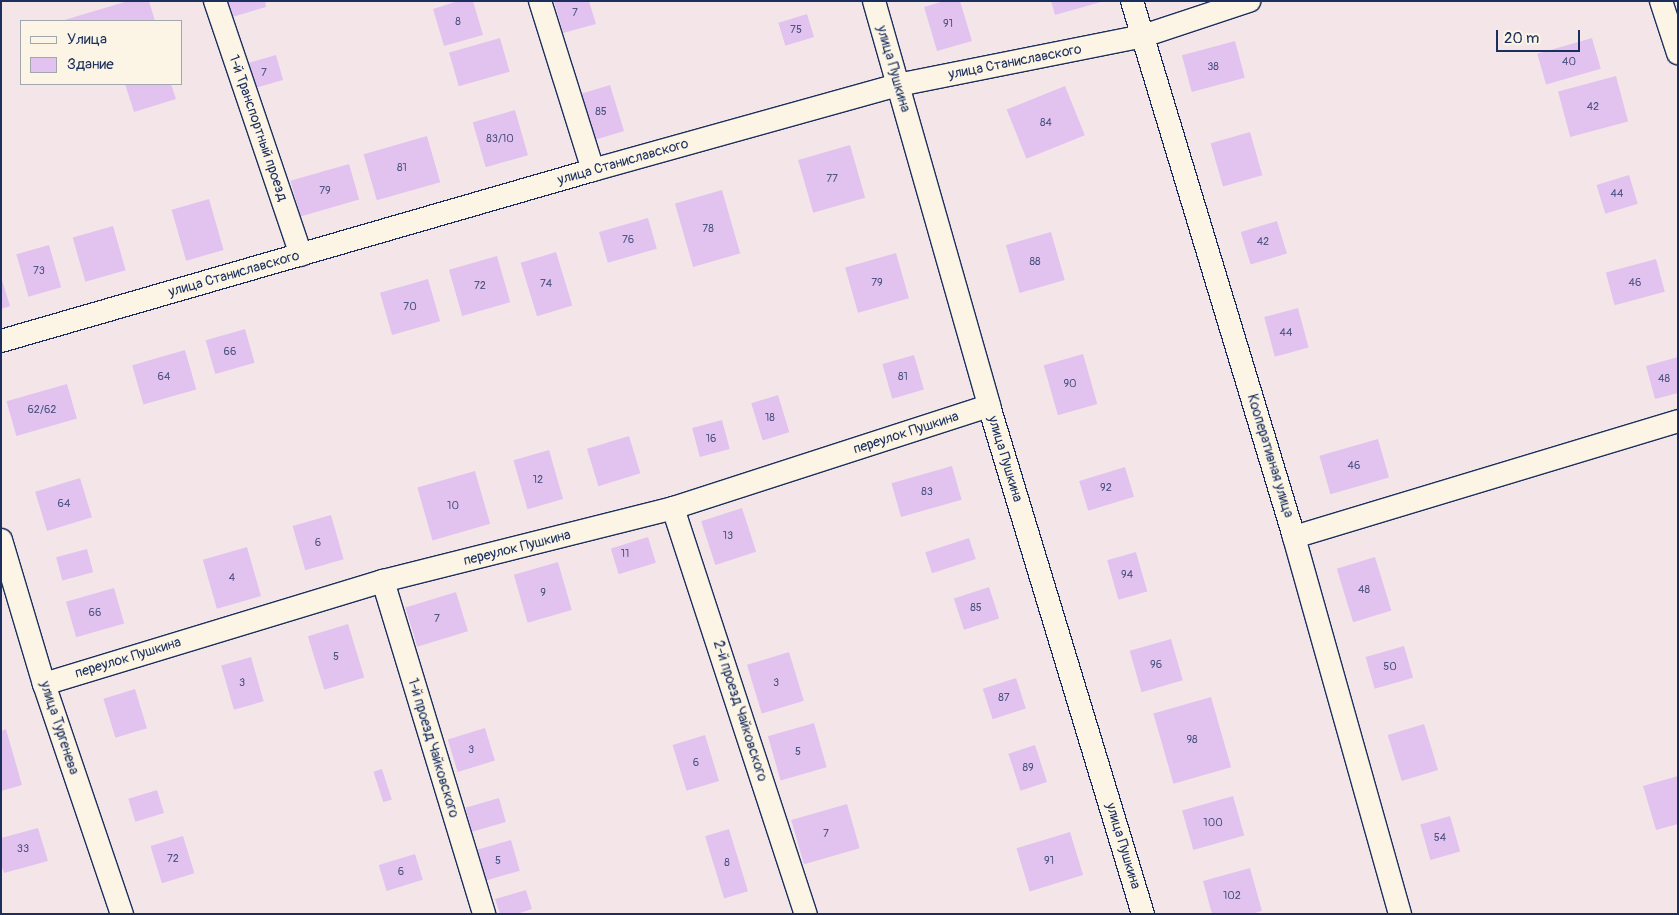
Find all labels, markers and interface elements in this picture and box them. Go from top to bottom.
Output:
house number: 7 [572,6,578,20]
house number: 8 [455,15,461,29]
house number: 91 [943,17,953,31]
legend [20,20,182,85]
scale bar [1499,20,1583,52]
house number: 75 [790,23,802,37]
street label: улица Пушкина [873,24,913,114]
text: 20 m [1504,29,1539,48]
text: Улица [67,30,107,49]
street label: улица Станиславского [947,41,1083,83]
street label: 1-й Транспортный проезд [225,53,291,203]
text: Здание [67,55,114,74]
house number: 40 [1562,55,1576,69]
house number: 38 [1207,60,1219,74]
house number: 7 [261,66,267,80]
house number: 42 [1587,100,1599,114]
house number: 85 [595,105,607,119]
house number: 84 [1040,116,1052,130]
house number: 83/10 [486,132,514,146]
street label: улица Станиславского [556,135,690,189]
house number: 81 [397,161,407,175]
house number: 77 [826,172,838,186]
house number: 79 [319,184,331,198]
house number: 44 [1611,187,1623,201]
house number: 78 [702,222,714,236]
house number: 76 [622,233,634,247]
house number: 42 [1257,235,1269,249]
street label: улица Станиславского [167,247,301,301]
house number: 88 [1029,255,1041,269]
house number: 73 [33,264,45,278]
house number: 79 [871,276,883,290]
house number: 46 [1629,276,1641,290]
house number: 74 [540,277,552,291]
house number: 72 [474,279,486,293]
house number: 70 [403,300,417,314]
house number: 44 [1280,326,1292,340]
house number: 66 [224,345,236,359]
house number: 64 [158,370,170,384]
house number: 81 [898,370,908,384]
house number: 48 [1658,372,1670,386]
house number: 90 [1063,377,1077,391]
street label: Кооперативная улица [1243,392,1297,520]
house number: 62/62 [27,403,57,417]
street label: переулок Пушкина [851,408,961,458]
house number: 18 [765,411,775,425]
street label: улица Пушкина [984,414,1026,504]
house number: 16 [706,432,716,446]
house number: 46 [1348,459,1360,473]
house number: 12 [533,473,543,487]
house number: 92 [1100,481,1112,495]
house number: 83 [921,485,933,499]
house number: 64 [58,497,70,511]
house number: 10 [447,499,459,513]
street label: переулок Пушкина [462,527,572,569]
house number: 13 [723,529,733,543]
house number: 6 [315,536,321,550]
house number: 11 [621,547,629,561]
house number: 94 [1121,568,1133,582]
house number: 4 [229,571,235,585]
house number: 48 [1358,583,1370,597]
house number: 9 [540,586,546,600]
house number: 85 [970,601,982,615]
house number: 66 [89,606,101,620]
house number: 7 [434,612,440,626]
street label: переулок Пушкина [73,634,183,682]
street label: 2-й проезд Чайковского [709,638,771,784]
house number: 5 [333,650,339,664]
house number: 96 [1150,658,1162,672]
house number: 50 [1383,660,1397,674]
house number: 3 [239,676,245,690]
street label: 1-й проезд Чайковского [404,676,462,820]
house number: 3 [773,676,779,690]
street label: улица Тургенева [36,679,82,777]
house number: 87 [998,691,1010,705]
house number: 98 [1186,733,1198,747]
house number: 3 [468,743,474,757]
house number: 5 [795,745,801,759]
house number: 6 [693,756,699,770]
house number: 89 [1022,761,1034,775]
street label: улица Пушкина [1102,801,1144,891]
house number: 100 [1203,816,1223,830]
house number: 7 [823,827,829,841]
house number: 54 [1434,831,1446,845]
house number: 33 [17,842,29,856]
house number: 72 [167,852,179,866]
house number: 5 [495,854,501,868]
house number: 91 [1044,854,1054,868]
house number: 8 [724,856,730,870]
house number: 6 [398,865,404,879]
house number: 102 [1223,889,1241,903]

